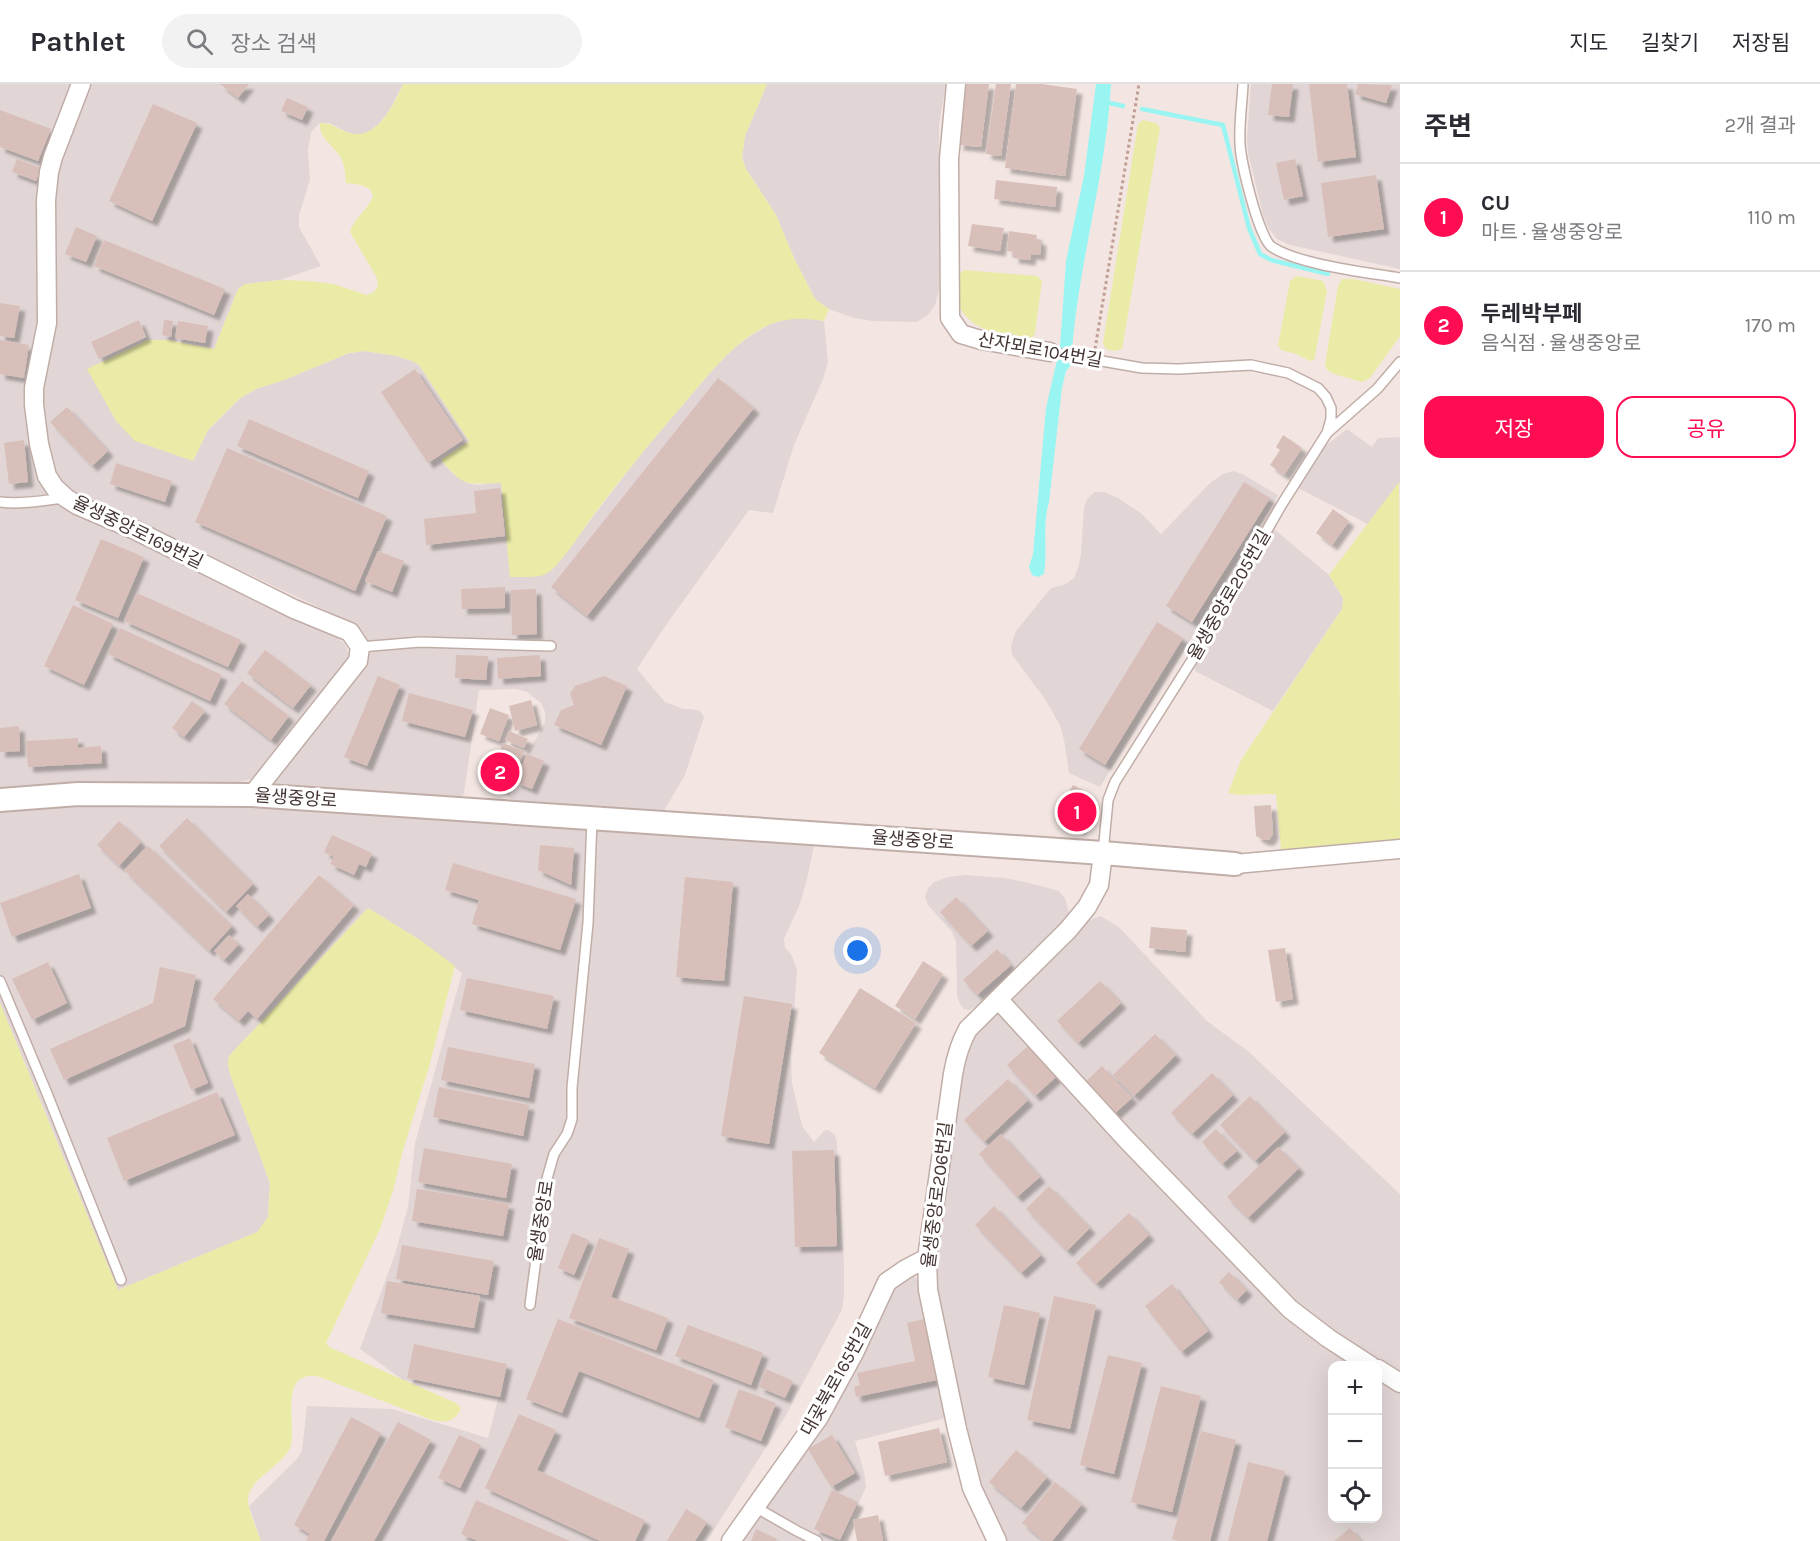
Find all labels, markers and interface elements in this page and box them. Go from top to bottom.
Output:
search box [162,14,582,68]
text: Pathlet [30,25,126,58]
icon: search [183,25,216,58]
text: 장소 검색 [231,31,317,57]
text: 지도 [1569,31,1608,55]
text: 길찾기 [1641,31,1699,55]
text: 저장됨 [1732,31,1790,55]
text: 주변 [1424,111,1472,142]
text: 2개 결과 [1724,114,1796,137]
text: CU [1481,190,1510,216]
text: 1 [1440,206,1447,229]
text: 110 m [1747,206,1796,229]
text: 마트 · 율생중앙로 [1481,221,1623,244]
text: 두레박부페 [1481,301,1582,327]
text: 2 [1437,314,1450,337]
text: 170 m [1745,314,1796,337]
street label: 산자뫼로104번길 [976,328,1104,372]
text: 음식점 · 율생중앙로 [1481,332,1641,355]
button: 저장 [1424,396,1604,458]
button: 공유 [1616,396,1796,458]
street label: 율생중앙로169번길 [69,491,207,573]
street label: 율생중앙로205번길 [1183,526,1275,664]
pin: 2 [480,750,520,794]
street label: 율생중앙로 [254,784,338,812]
pin: 1 [1058,790,1096,834]
street label: 율생중앙로 [871,826,955,854]
your location [843,936,872,965]
street label: 율생중앙로206번길 [917,1121,957,1269]
street label: 율생중앙로 [524,1178,558,1264]
street label: 대곶북로165번길 [796,1319,876,1439]
map controls [1328,1361,1382,1523]
button: + [1328,1361,1382,1415]
button: − [1328,1415,1382,1469]
button: locate [1328,1469,1382,1523]

